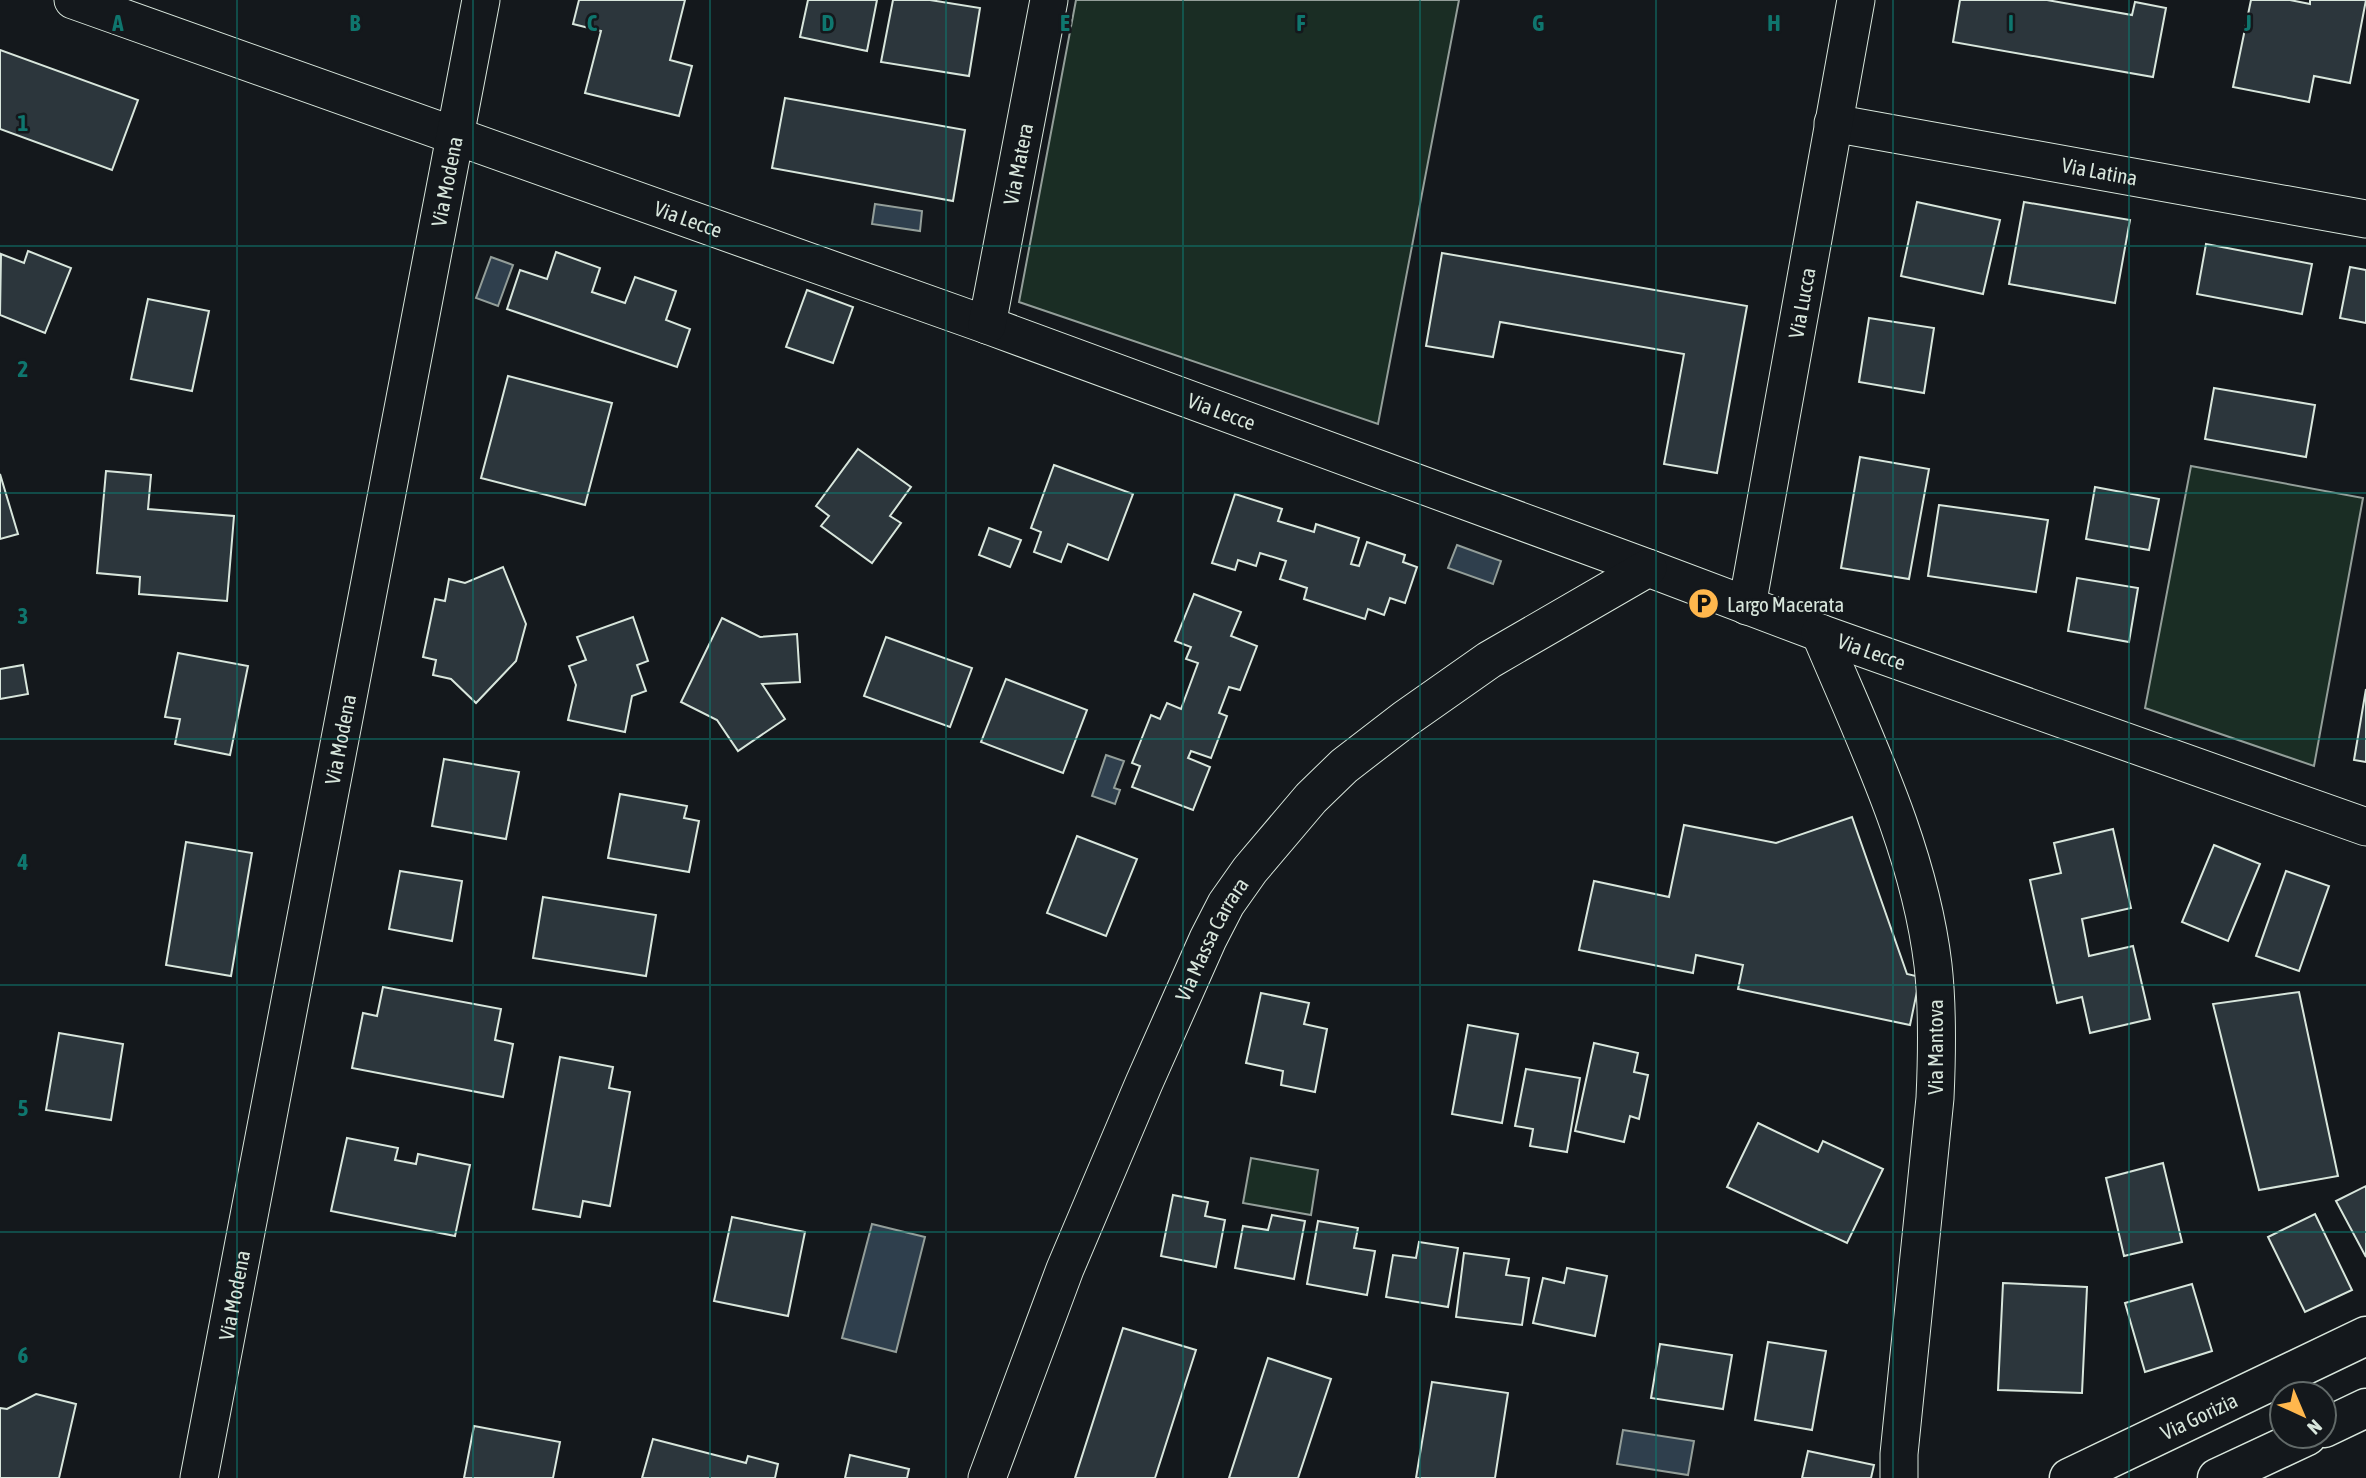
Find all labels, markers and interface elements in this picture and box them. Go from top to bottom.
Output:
text: A [111,10,124,36]
text: B [350,10,361,36]
text: C [587,10,598,36]
text: D [822,10,835,36]
text: E [1060,10,1070,36]
text: F [1296,10,1306,36]
text: G [1532,10,1544,36]
text: H [1767,10,1781,36]
text: I [2008,10,2014,36]
text: J [2243,10,2252,36]
text: 1 [18,110,29,136]
street label: Via Matera [998,121,1037,207]
street label: Via Modena [426,134,467,228]
street label: Via Latina [2060,152,2140,190]
street label: Via Lecce [651,196,725,242]
street label: Via Lucca [1783,266,1820,340]
text: 2 [18,356,28,382]
street label: Via Lecce [1184,388,1259,435]
parking icon: Largo Macerata [1687,587,1721,621]
place label: Largo Macerata [1727,592,1844,616]
text: 3 [18,603,28,629]
street label: Via Lecce [1834,628,1909,674]
street label: Via Modena [320,692,360,786]
text: 4 [17,849,29,875]
street label: Via Massa Carrara [1170,873,1253,1005]
street label: Via Mantova [1923,999,1947,1095]
text: 5 [18,1095,29,1121]
street label: Via Modena [214,1248,254,1342]
text: 6 [18,1342,29,1368]
north arrow [2268,1380,2338,1450]
street label: Via Gorizia [2157,1387,2241,1444]
text: N [2303,1415,2326,1439]

